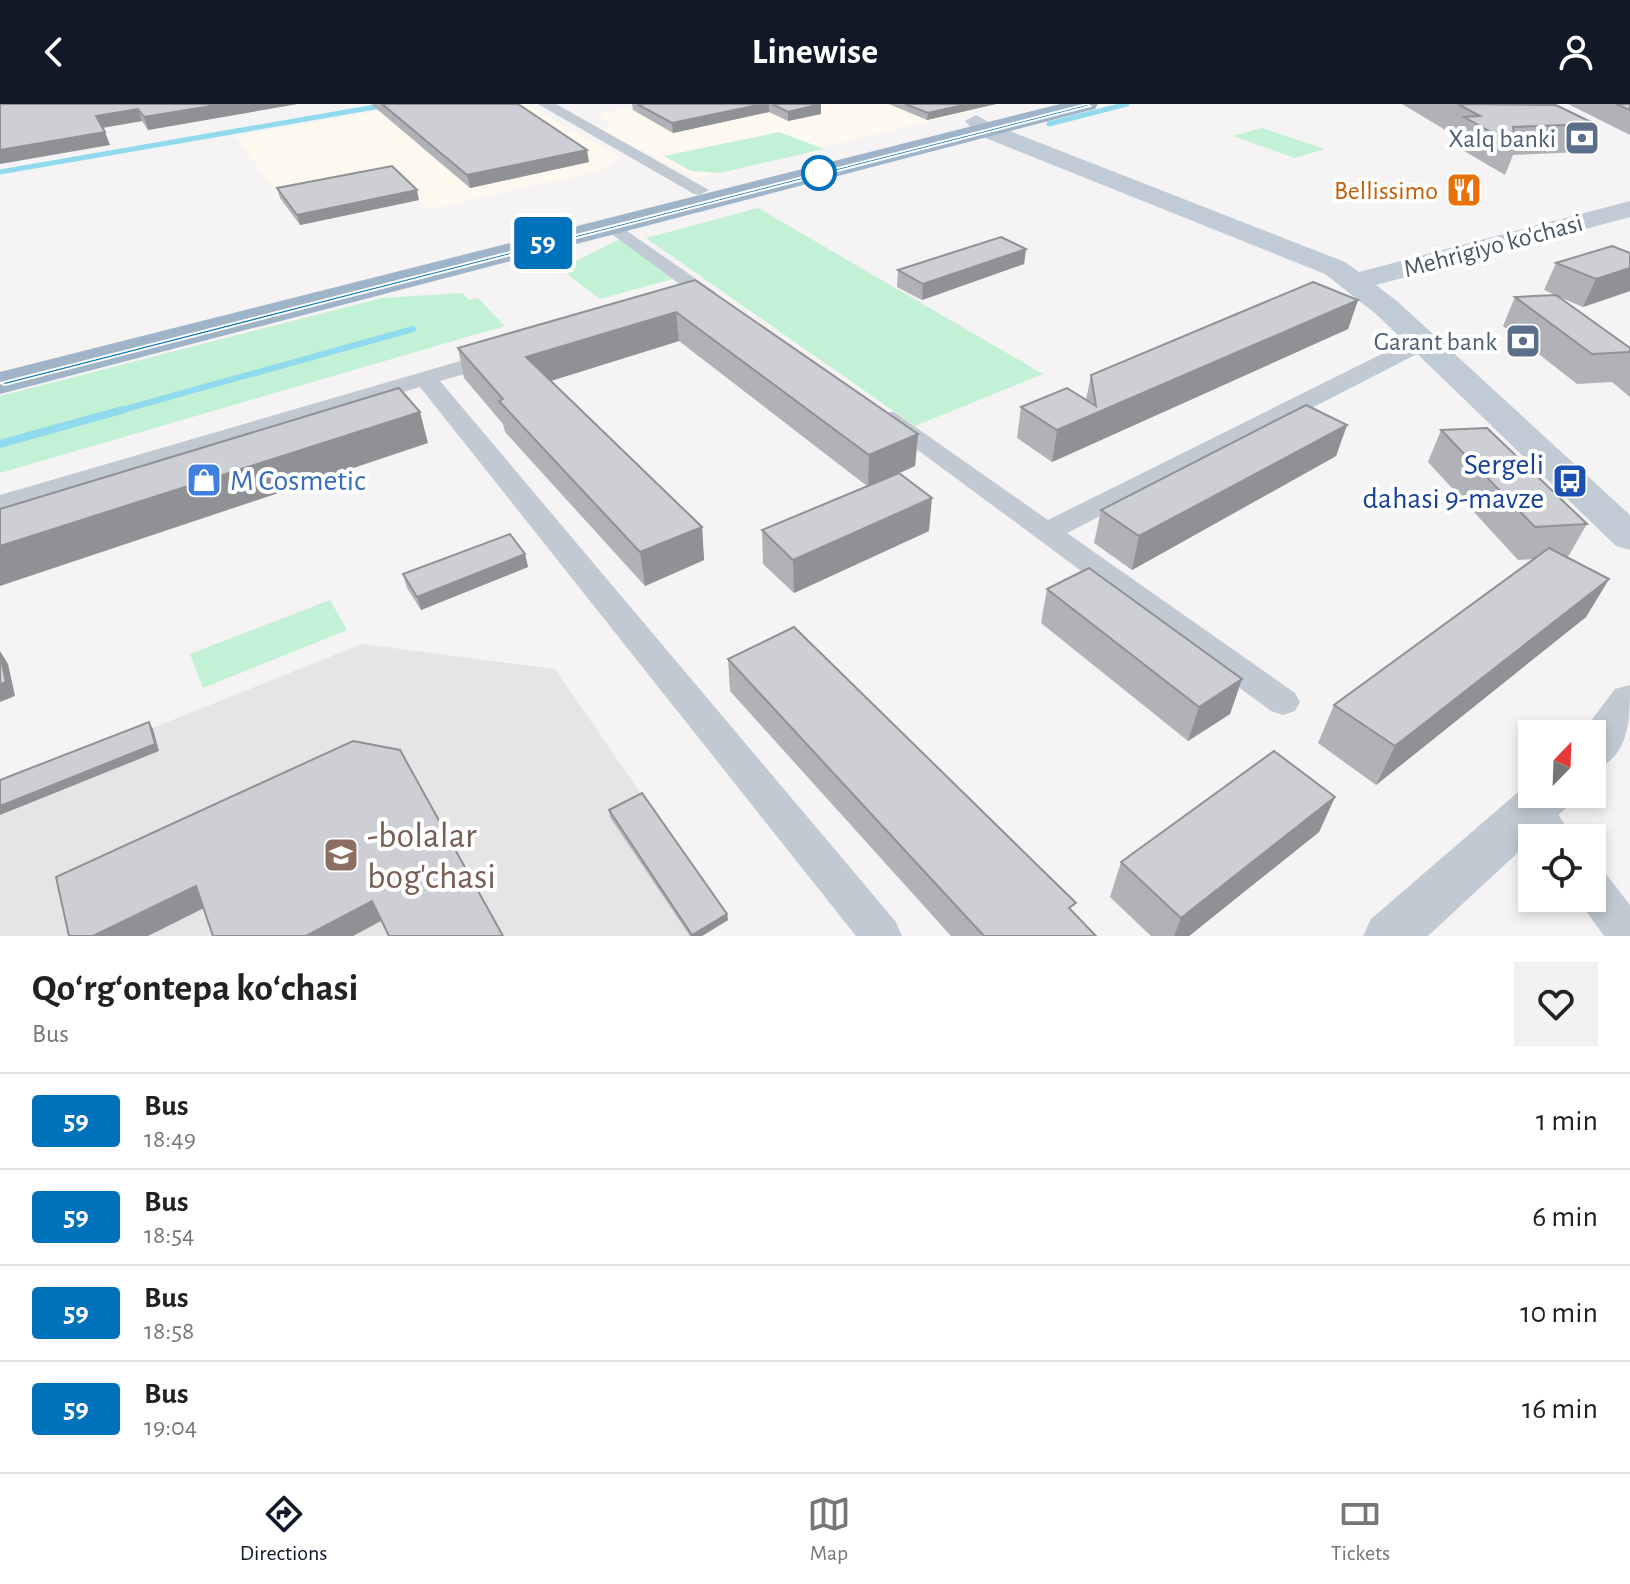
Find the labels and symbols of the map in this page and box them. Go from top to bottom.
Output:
bank icon: Xalq banki [1563,119,1601,157]
place label: Xalq banki [1448,126,1556,152]
unlabelled marker [802,156,836,190]
restaurant icon: Bellissimo [1445,171,1483,209]
place label: Bellissimo [1334,178,1438,204]
street label: Mehrigiyo ko'chasi [1401,210,1586,282]
line badge: 59 [507,217,579,269]
bank icon: Garant bank [1504,322,1542,360]
place label: Garant bank [1374,329,1497,355]
place label: Sergeli dahasi 9-mavze [1363,450,1544,514]
shop icon: M Cosmetic [185,461,223,499]
bus stop icon: Sergeli dahasi 9-mavze [1551,462,1589,500]
place label: M Cosmetic [230,466,366,496]
north arrow [1518,720,1606,808]
place label: -bolalar bog'chasi [367,818,496,895]
school or university icon: -bolalar bog'chasi [322,836,360,874]

